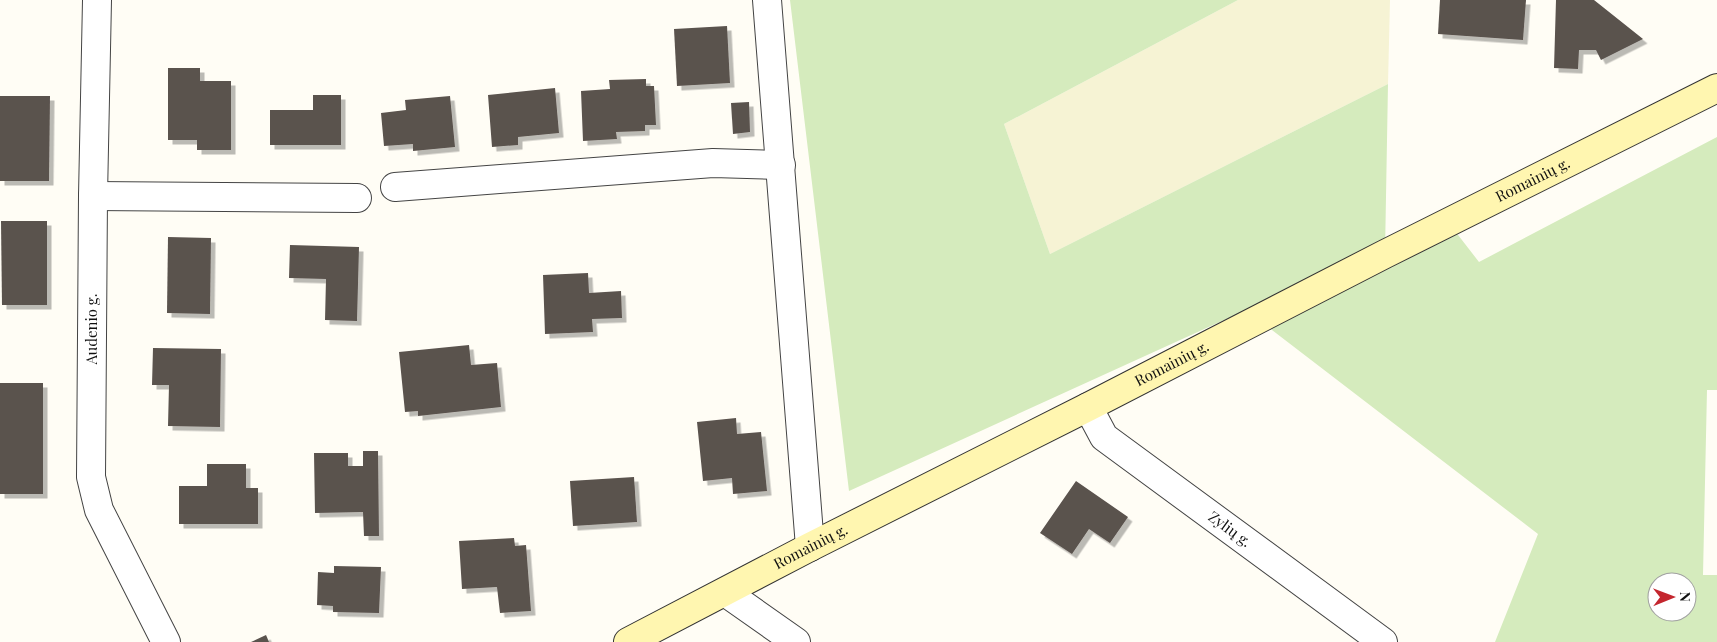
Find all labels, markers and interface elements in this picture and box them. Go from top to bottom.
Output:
street label: Romainių g. [1492,152,1573,206]
street label: Audenio g. [81,293,101,366]
street label: Romainių g. [1131,335,1212,390]
street label: Zylių g. [1205,506,1256,551]
street label: Romainių g. [770,519,851,573]
north arrow [1647,572,1697,622]
text: N [1676,592,1695,602]

